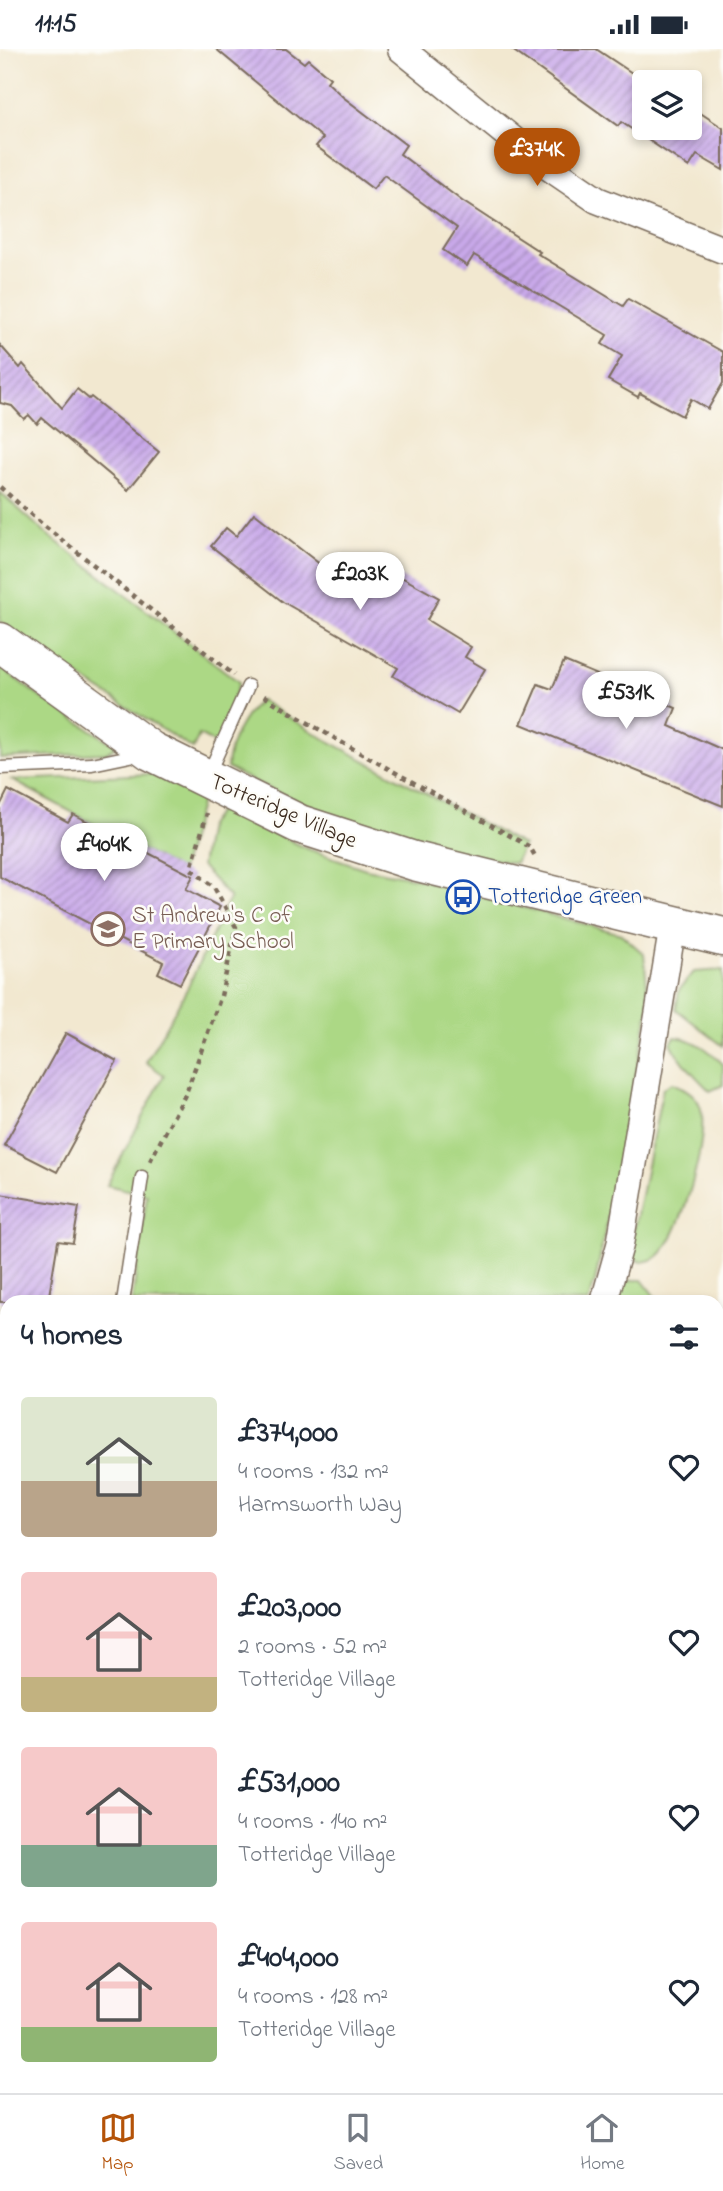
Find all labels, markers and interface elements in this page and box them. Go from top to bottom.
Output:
text: 11:15 [35,6,77,44]
map controls [632,70,702,140]
button: layers [632,70,702,140]
pin: £374K [488,129,586,188]
text: £374K [510,134,564,167]
pin: £203K [311,553,409,612]
text: £203K [332,558,388,591]
pin: £531K [577,671,675,731]
text: £531K [598,677,654,710]
street label: Totteridge Village [204,766,363,859]
pin: £404K [55,823,153,883]
text: £404K [77,829,131,862]
bus stop icon: Totteridge Green [444,878,482,916]
place label: Totteridge Green [488,881,642,915]
place label: St Andrew's C of E Primary School [132,900,294,961]
school or university icon: St Andrew's C of E Primary School [89,910,127,948]
text: 4 homes [21,1315,123,1359]
icon: filters [665,1318,703,1356]
text: £374,000 [238,1412,338,1456]
icon: home [77,1425,161,1509]
icon: heart [665,1448,703,1486]
text: 4 rooms · 132 m² [238,1456,389,1489]
text: Harmsworth Way [238,1489,402,1522]
text: £203,000 [238,1587,341,1631]
icon: home [77,1600,161,1684]
icon: heart [665,1623,703,1661]
text: 2 rooms · 52 m² [238,1631,387,1664]
text: Totteridge Village [238,1664,395,1697]
text: £531,000 [238,1762,340,1806]
icon: home [77,1775,161,1859]
icon: heart [665,1798,703,1836]
text: 4 rooms · 140 m² [238,1806,387,1839]
text: Totteridge Village [238,1839,395,1872]
text: £404,000 [238,1937,339,1981]
icon: home [77,1950,161,2034]
icon: heart [665,1973,703,2011]
text: 4 rooms · 128 m² [238,1981,388,2014]
text: Totteridge Village [238,2014,395,2047]
tab: Map [99,2109,137,2178]
tab: Saved [334,2109,383,2178]
tab: Home [580,2109,624,2178]

